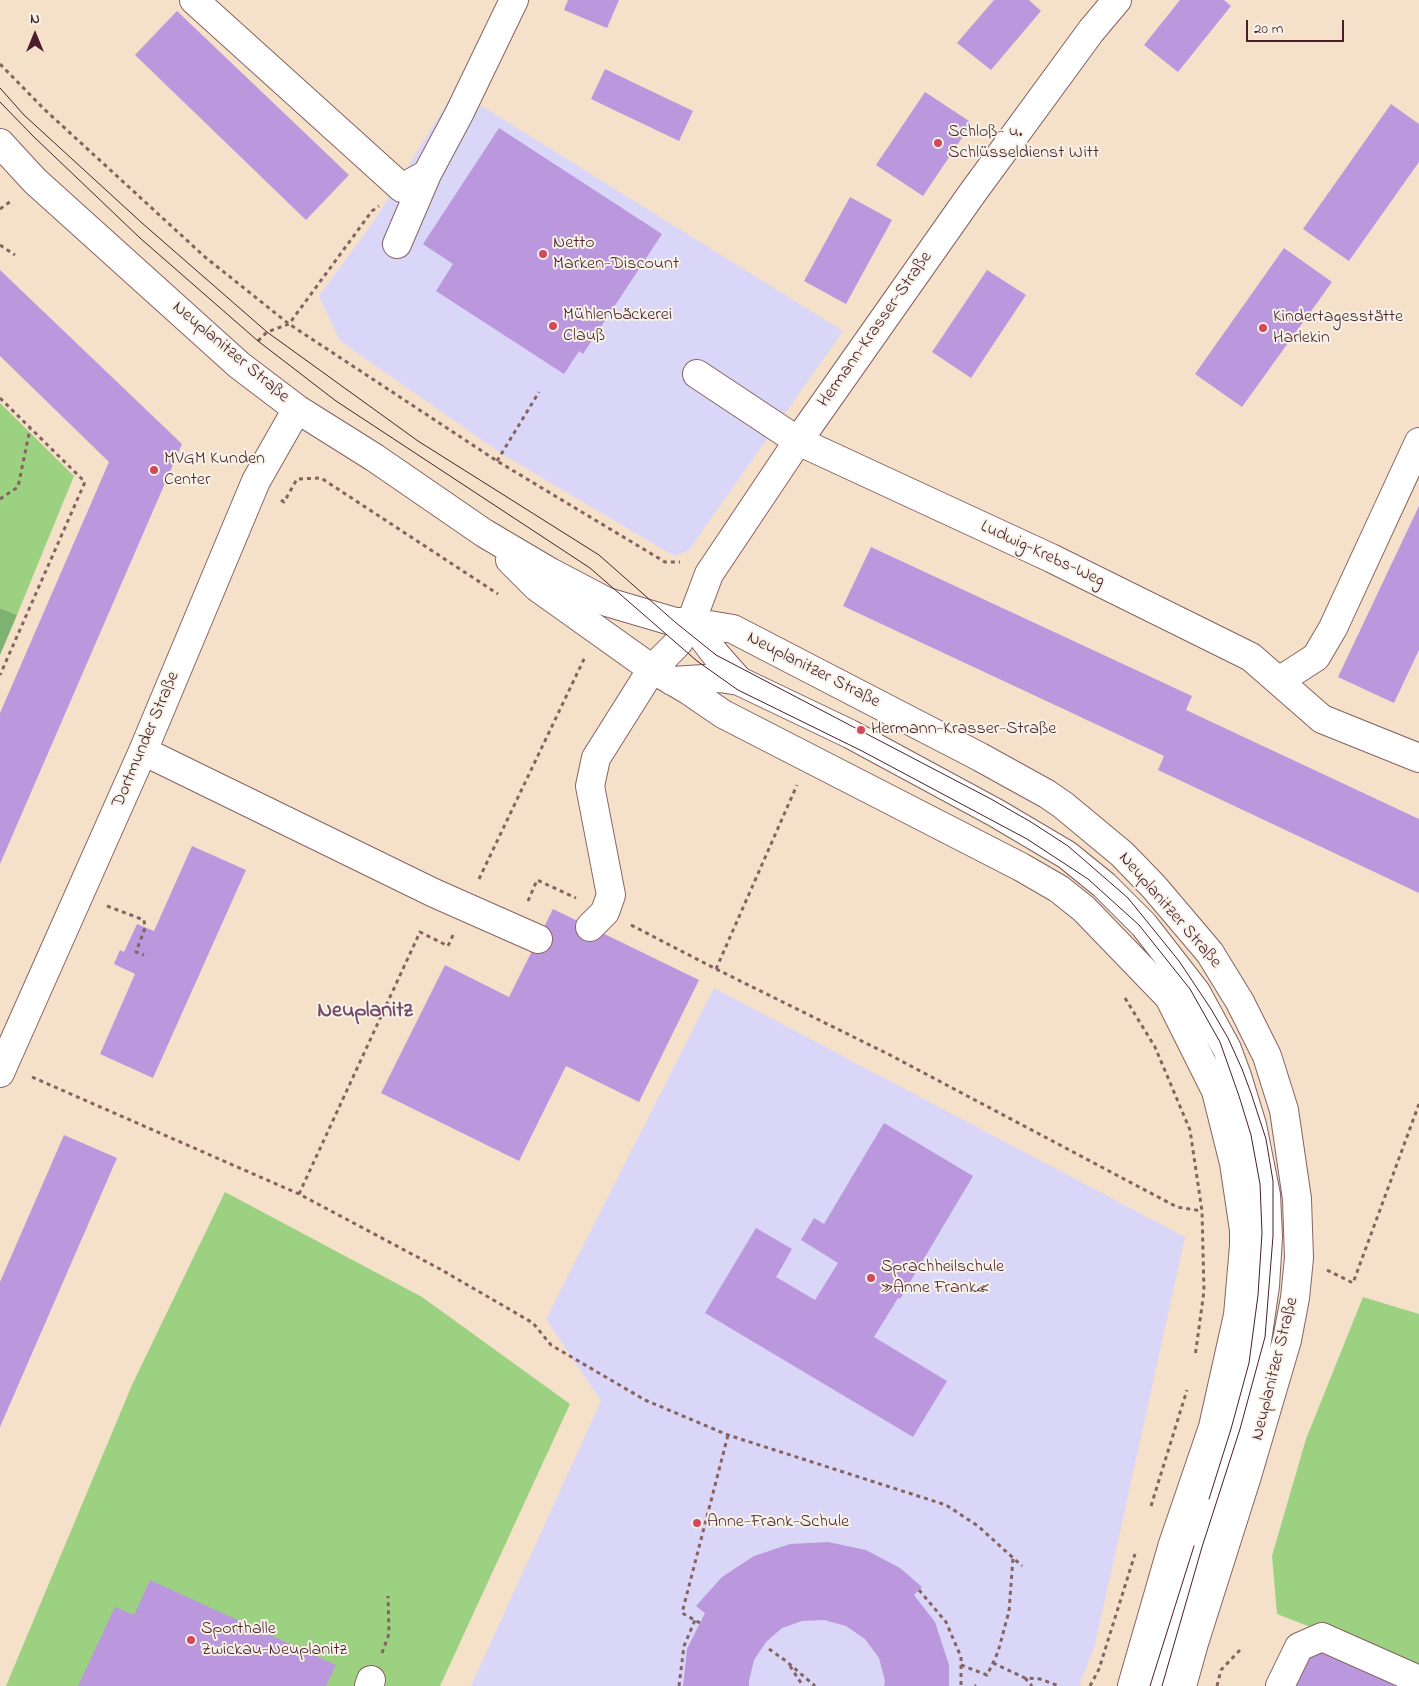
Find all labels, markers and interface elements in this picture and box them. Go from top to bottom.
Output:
text: N [30,9,40,30]
north arrow [10,10,60,60]
scale bar [1249,10,1346,42]
text: 20 m [1254,18,1283,40]
place label: Schloß- u. Schlüsseldienst Witt [948,122,1099,164]
marker: Schloß- u. Schlüsseldienst Witt [932,137,944,149]
place label: Netto Marken-Discount [553,233,679,276]
marker: Netto Marken-Discount [537,248,549,260]
street label: Hermann-Krasser-Straße [814,248,938,412]
street label: Neuplanitzer Straße [167,298,293,408]
place label: Mühlenbäckerei Clauß [563,305,672,348]
place label: Kindertagesstätte Harlekin [1273,307,1403,350]
marker: Mühlenbäckerei Clauß [547,320,559,332]
marker: Kindertagesstätte Harlekin [1257,322,1269,334]
place label: MVGM Kunden Center [164,449,265,492]
marker: MVGM Kunden Center [148,464,160,476]
street label: Ludwig-Krebs-Weg [976,517,1108,593]
street label: Neuplanitzer Straße [743,628,883,714]
street label: Dortmunder Straße [109,669,185,811]
place label: Hermann-Krasser-Straße [871,719,1056,741]
marker: Hermann-Krasser-Straße [855,724,867,736]
street label: Neuplanitzer Straße [1113,849,1225,973]
district label: Neuplanitz [317,999,413,1025]
place label: Sprachheilschule »Anne Frank« [881,1257,1004,1300]
marker: Sprachheilschule »Anne Frank« [865,1272,877,1284]
street label: Neuplanitzer Straße [1248,1295,1304,1443]
place label: Anne-Frank-Schule [707,1512,849,1534]
marker: Anne-Frank-Schule [691,1517,703,1529]
place label: Sporthalle Zwickau-Neuplanitz [201,1619,347,1662]
marker: Sporthalle Zwickau-Neuplanitz [185,1634,197,1646]

